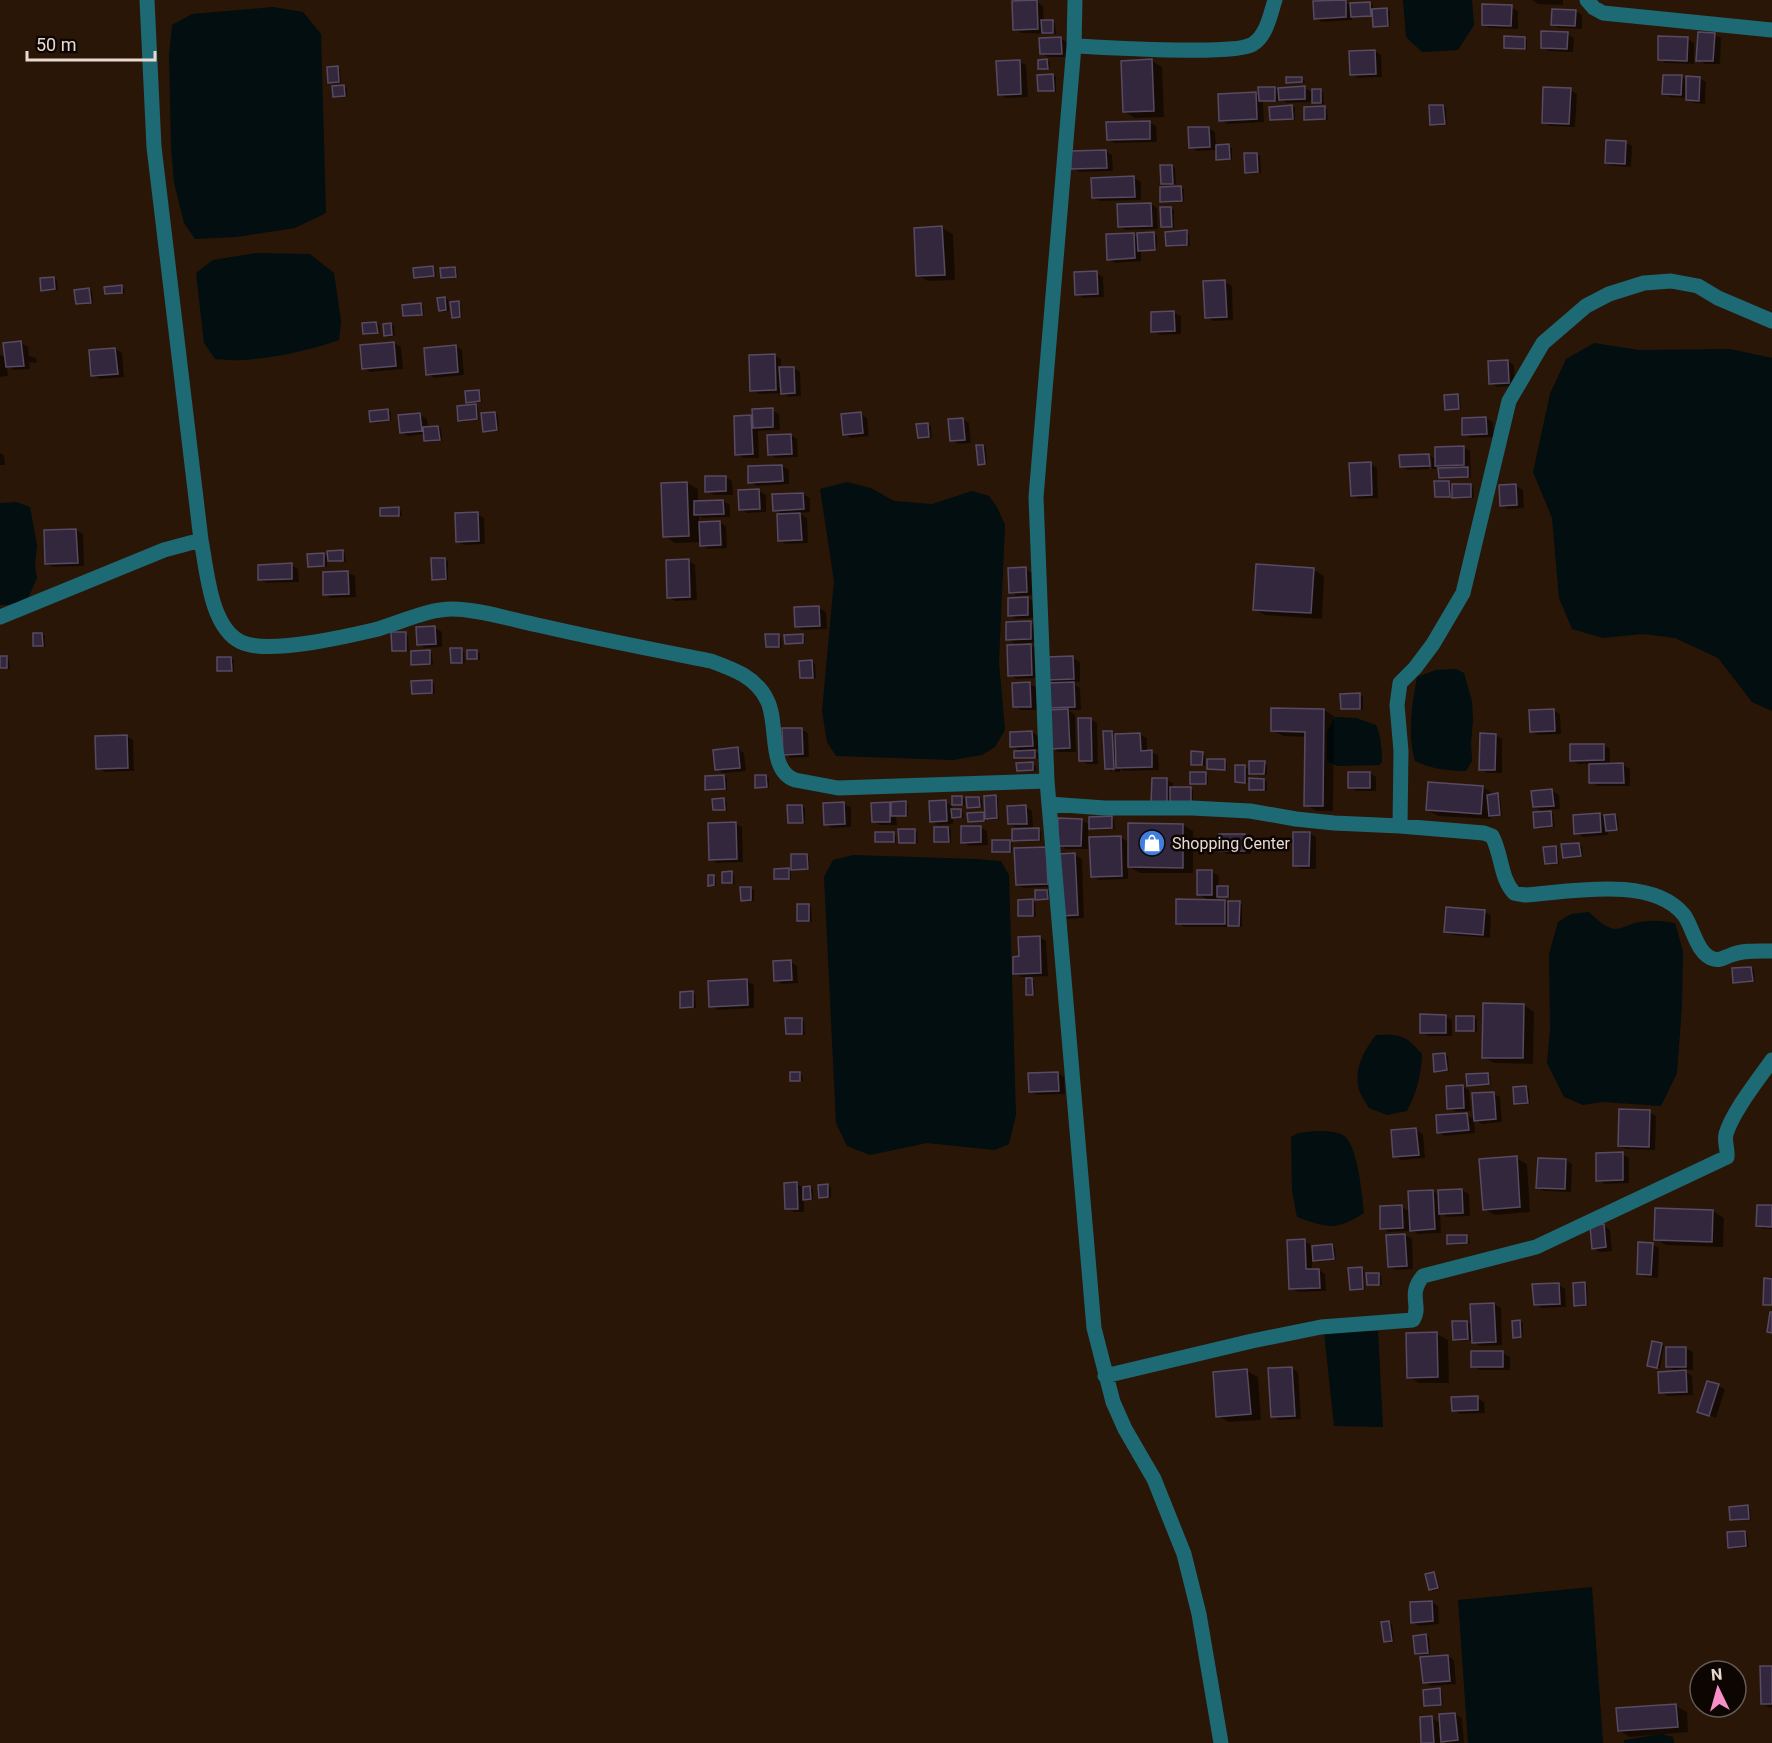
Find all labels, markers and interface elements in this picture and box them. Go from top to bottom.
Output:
scale bar [27,24,154,62]
text: 50 m [36,34,76,55]
shop icon: Shopping Center [1137,828,1167,858]
place label: Shopping Center [1172,834,1291,853]
north arrow [1688,1659,1748,1719]
text: N [1710,1665,1723,1685]

